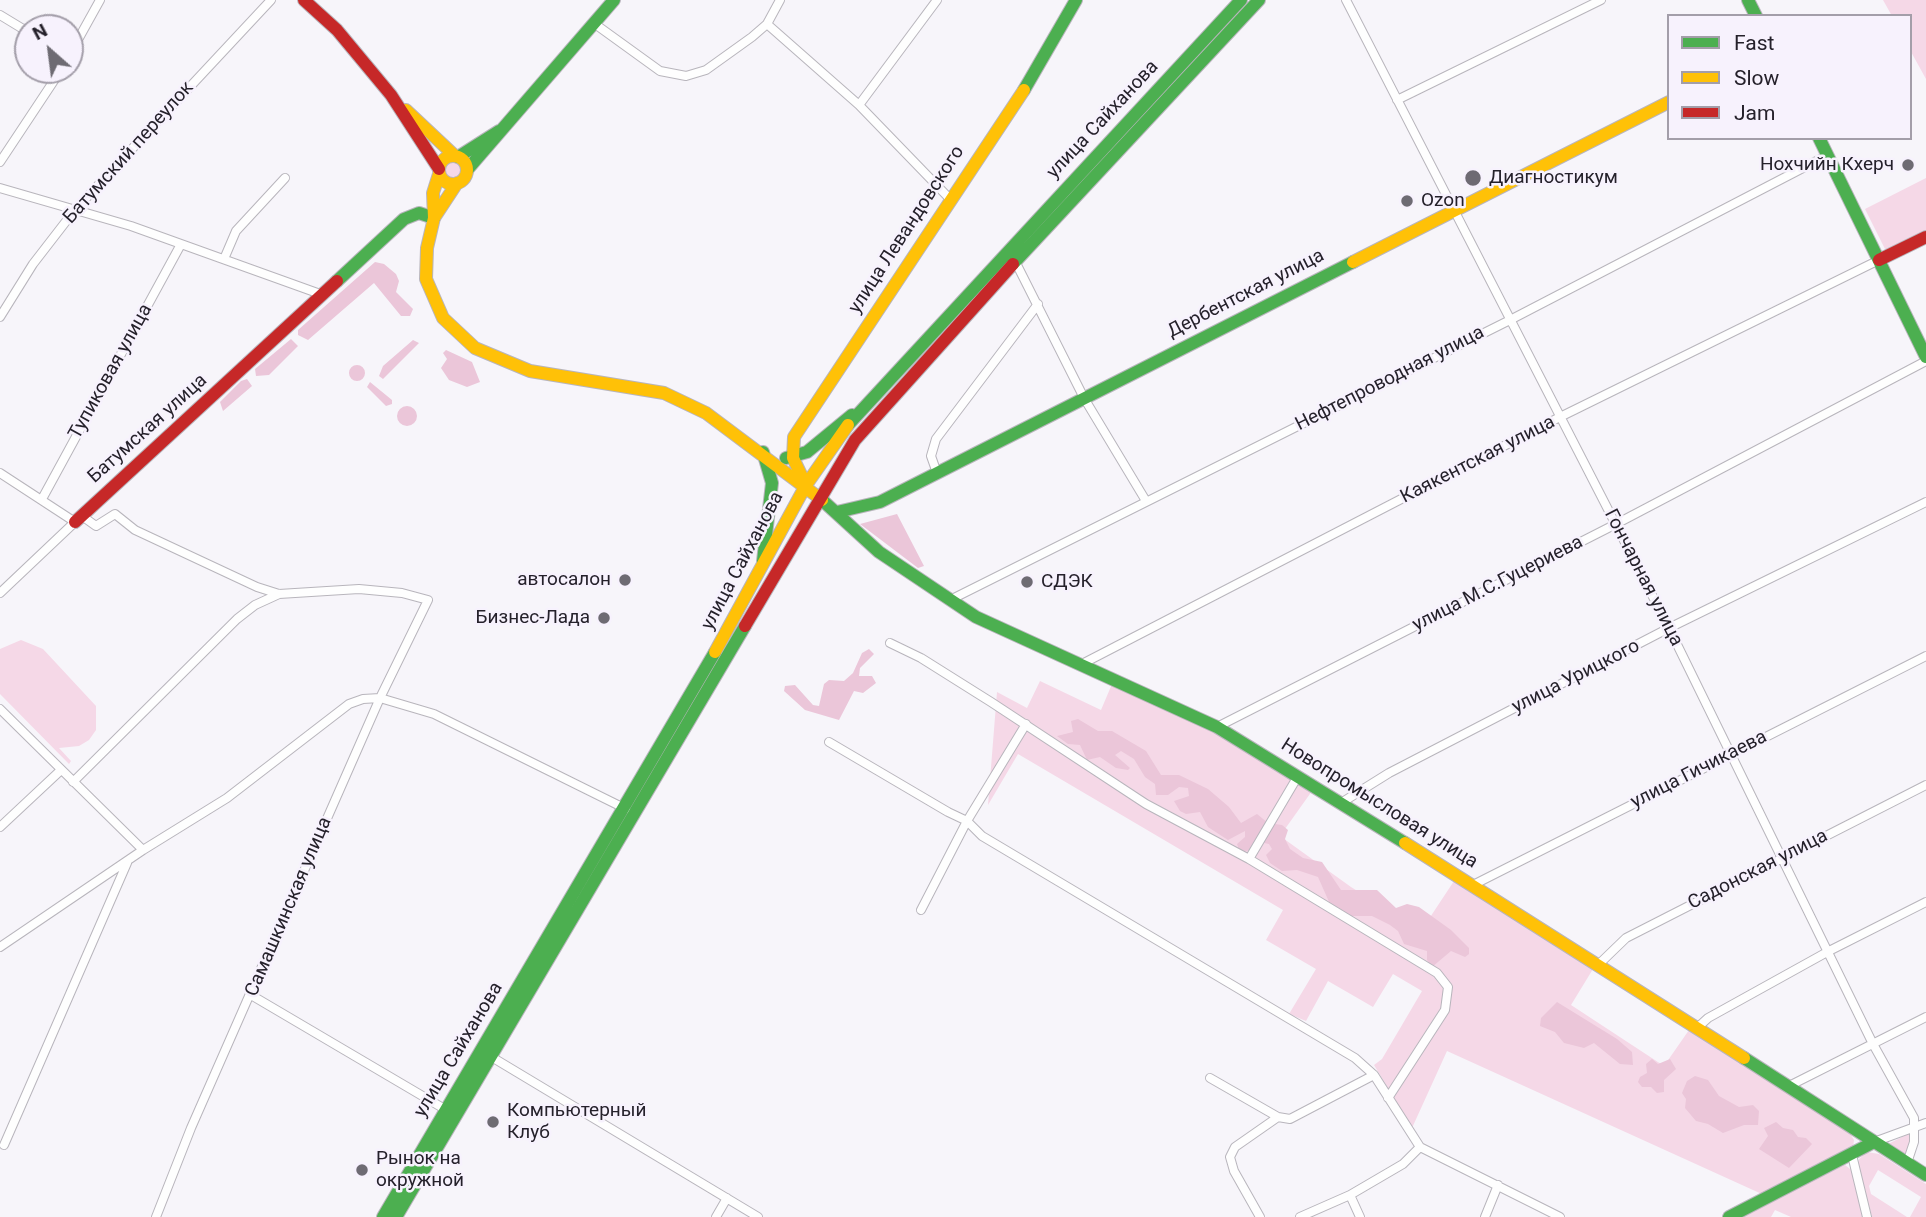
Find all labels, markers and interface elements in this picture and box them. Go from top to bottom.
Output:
north arrow [14,14,84,84]
legend [1667,14,1912,140]
text: N [29,18,51,45]
text: Fast [1734,31,1774,55]
street label: улица Сайханова [1042,56,1164,184]
text: Slow [1734,66,1779,90]
street label: Батумский переулок [59,77,199,229]
text: Jam [1734,101,1775,125]
street label: улица Левандовского [844,142,970,318]
place label: Нохчийн Кхерч [1760,154,1894,176]
marker: Нохчийн Кхерч [1900,157,1916,173]
place label: Диагностикум [1489,167,1618,189]
marker: Диагностикум [1463,168,1483,188]
place label: Ozon [1421,190,1465,212]
marker: Ozon [1399,193,1415,209]
street label: Дербентская улица [1164,245,1328,343]
street label: Тупиковая улица [64,300,158,444]
street label: Нефтепроводная улица [1292,321,1488,437]
street label: Батумская улица [84,370,212,488]
street label: Каякентская улица [1397,411,1559,509]
street label: улица Сайханова [697,488,789,634]
street label: Гончарная улица [1599,506,1687,650]
street label: улица М.С.Гуцериева [1409,531,1587,637]
place label: автосалон [517,569,611,591]
place label: СДЭК [1041,571,1093,593]
marker: автосалон [617,572,633,588]
marker: СДЭК [1019,574,1035,590]
place label: Бизнес-Лада [476,607,590,629]
marker: Бизнес-Лада [596,610,612,626]
street label: улица Урицкого [1508,635,1644,719]
street label: улица Гичикаева [1627,726,1771,814]
street label: Новопромысловая улица [1276,734,1482,874]
street label: Самашкинская улица [241,814,337,1000]
street label: Садонская улица [1684,825,1832,915]
street label: улица Сайханова [410,978,508,1122]
place label: Компьютерный Клуб [507,1100,646,1144]
marker: Компьютерный Клуб [485,1114,501,1130]
place label: Рынок на окружной [376,1148,464,1192]
marker: Рынок на окружной [354,1162,370,1178]

